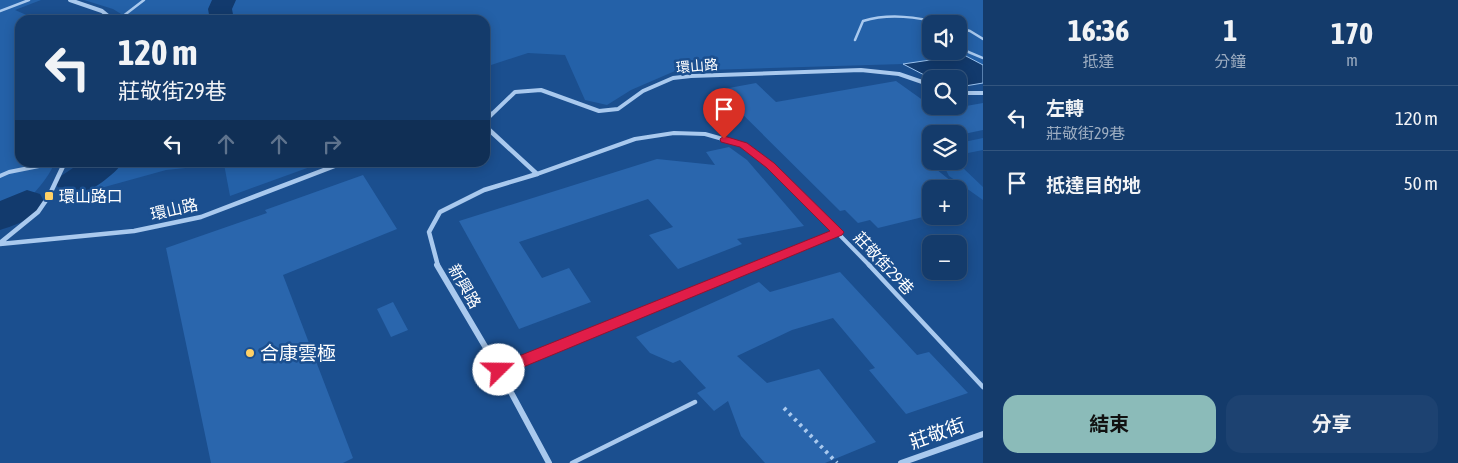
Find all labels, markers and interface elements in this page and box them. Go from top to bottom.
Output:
text: 16:36 [1068,13,1129,47]
text: 1 [1223,13,1237,47]
map controls [922,15,967,280]
button: sound [922,15,967,60]
text: 170 [1331,16,1373,50]
text: 120 m [118,32,197,72]
icon: left [35,35,100,100]
text: m [1346,51,1358,69]
text: 抵達 [1083,52,1115,70]
text: 分鐘 [1214,52,1246,70]
street label: 環山路 [675,56,719,76]
button: search [922,70,967,115]
text: 莊敬街29巷 [118,78,227,104]
pin [703,88,745,139]
icon: arrive [710,95,738,123]
text: 左轉 [1046,97,1084,119]
icon: left [1003,104,1031,132]
text: 120 m [1395,107,1438,129]
text: 莊敬街29巷 [1046,124,1125,142]
button: layers [922,125,967,170]
icon: left [159,130,187,158]
icon: ahead [212,130,240,158]
icon: ahead [265,130,293,158]
icon: right [318,130,346,158]
icon: arrive [1003,169,1031,197]
text: 50 m [1404,172,1438,194]
text: 抵達目的地 [1046,174,1141,196]
button: + [922,180,967,225]
place label: 環山路口 [59,187,123,205]
marker: 環山路口 [43,190,55,202]
street label: 環山路 [149,195,199,223]
street label: 莊敬街29巷 [850,228,918,298]
button: − [922,235,967,280]
street label: 新興路 [445,261,485,311]
place label: 合康雲極 [260,342,336,364]
position arrow [472,343,524,395]
marker: 合康雲極 [244,347,256,359]
button: 結束 [1003,395,1216,453]
button: 分享 [1226,395,1438,453]
street label: 莊敬街 [906,413,968,453]

